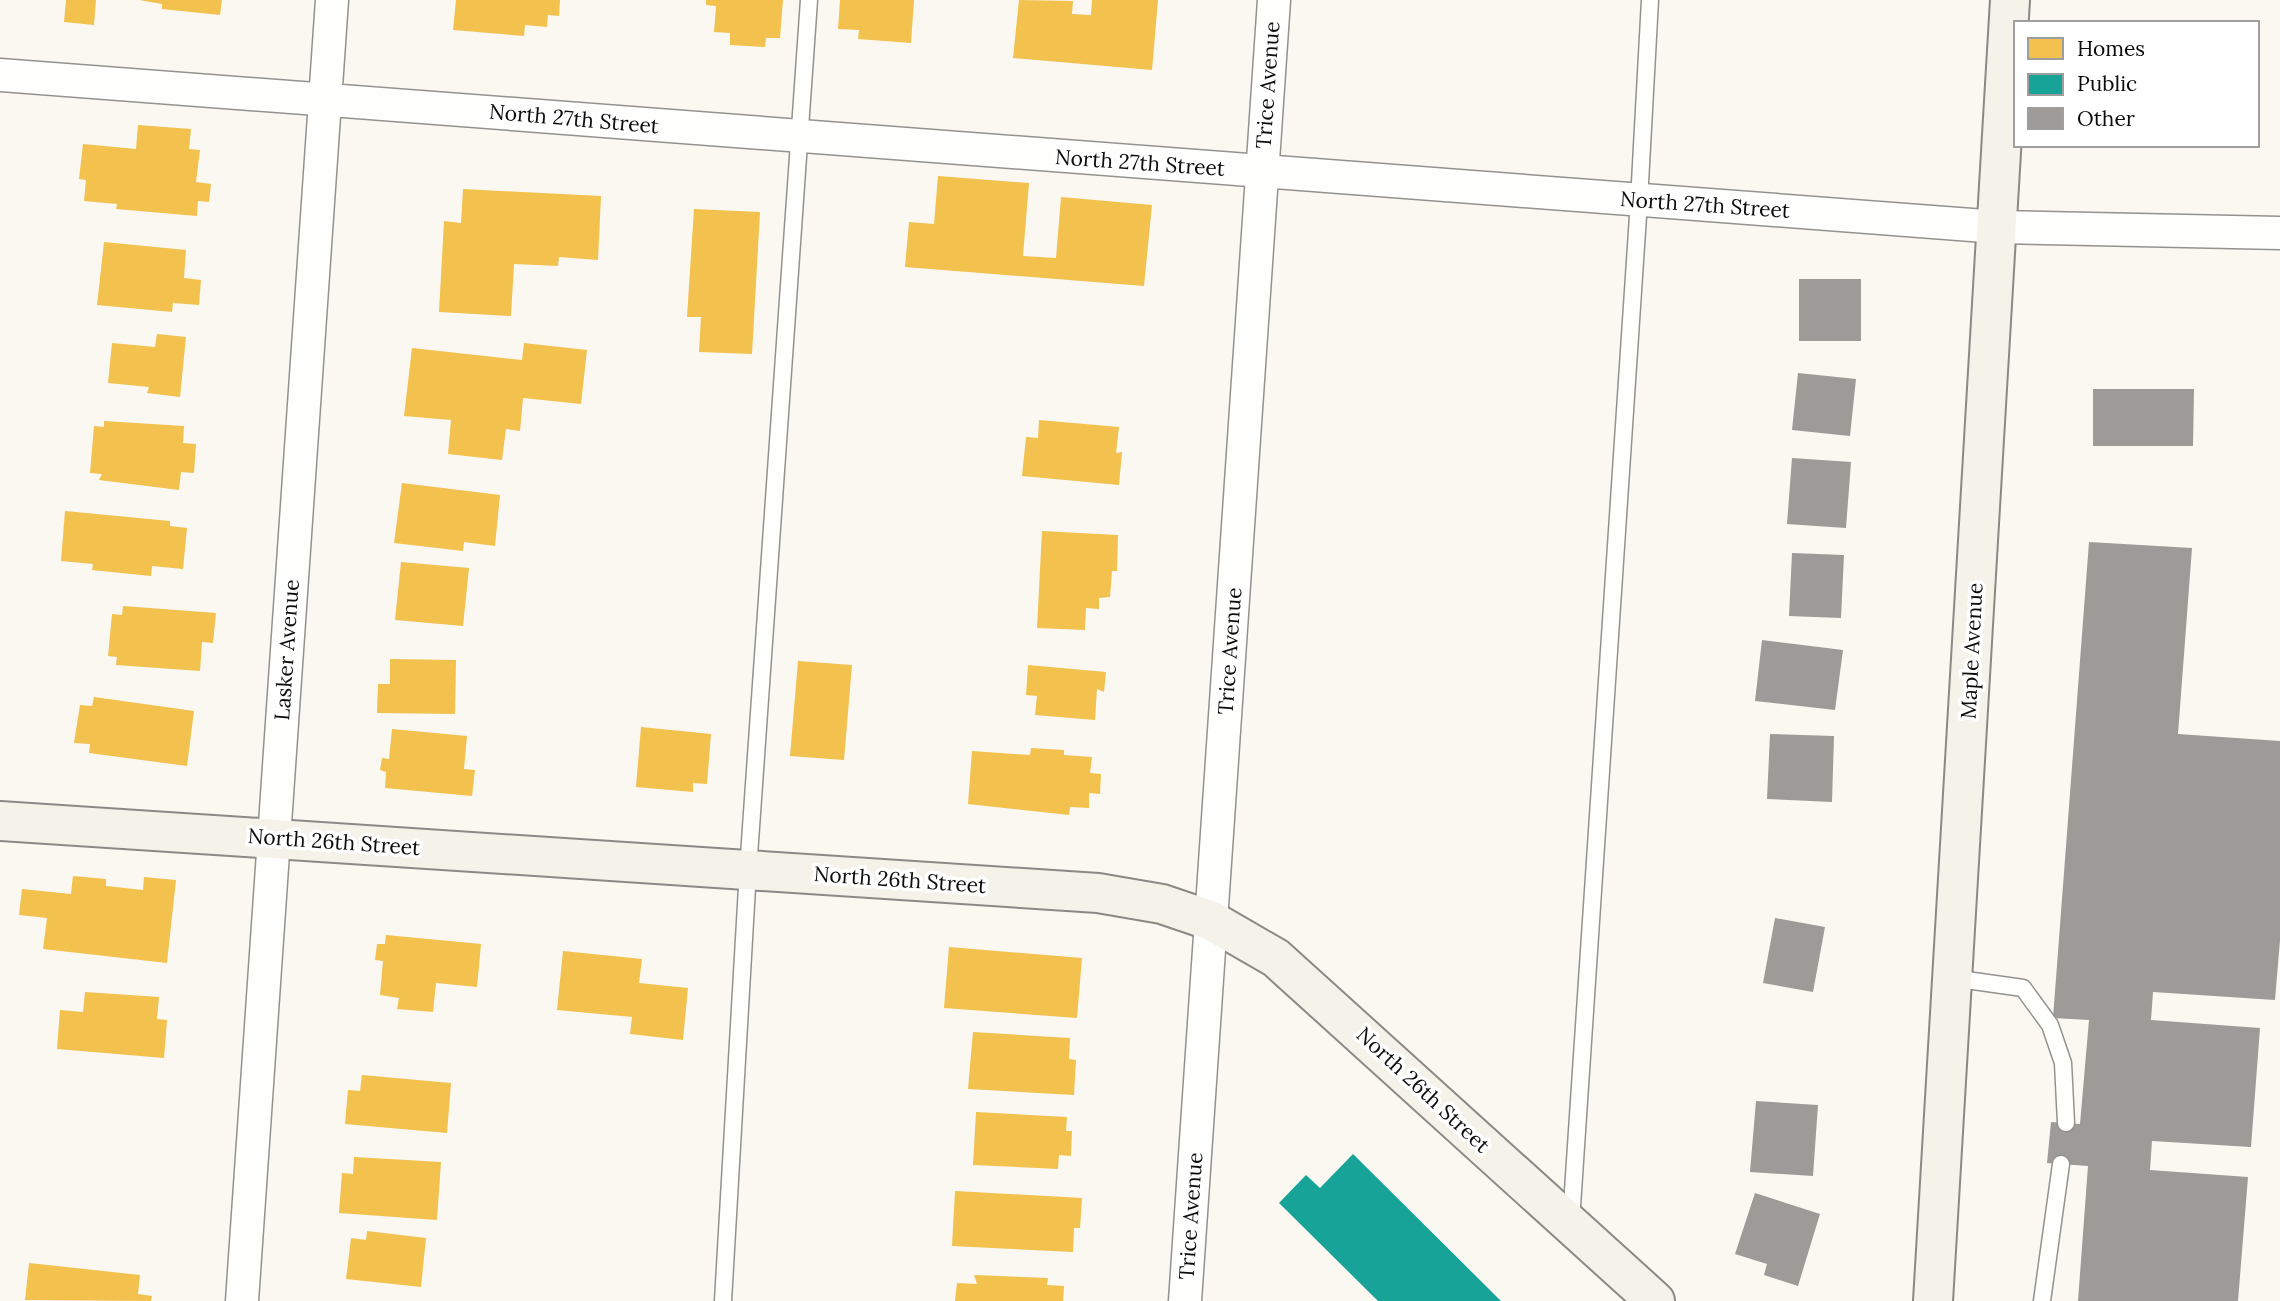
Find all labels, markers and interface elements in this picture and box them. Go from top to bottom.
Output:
street label: Trice Avenue [1250,20,1285,149]
legend [2014,21,2259,147]
text: Homes [2077,35,2145,62]
text: Public [2077,70,2137,97]
street label: North 27th Street [488,98,661,139]
text: Other [2077,105,2135,132]
street label: North 27th Street [1054,143,1227,182]
street label: North 27th Street [1619,185,1792,224]
street label: Lasker Avenue [268,578,305,722]
street label: Maple Avenue [1954,582,1989,720]
street label: Trice Avenue [1212,586,1247,715]
street label: North 26th Street [247,822,422,861]
street label: North 26th Street [813,860,988,899]
street label: North 26th Street [1351,1021,1496,1159]
street label: Trice Avenue [1173,1151,1208,1280]

